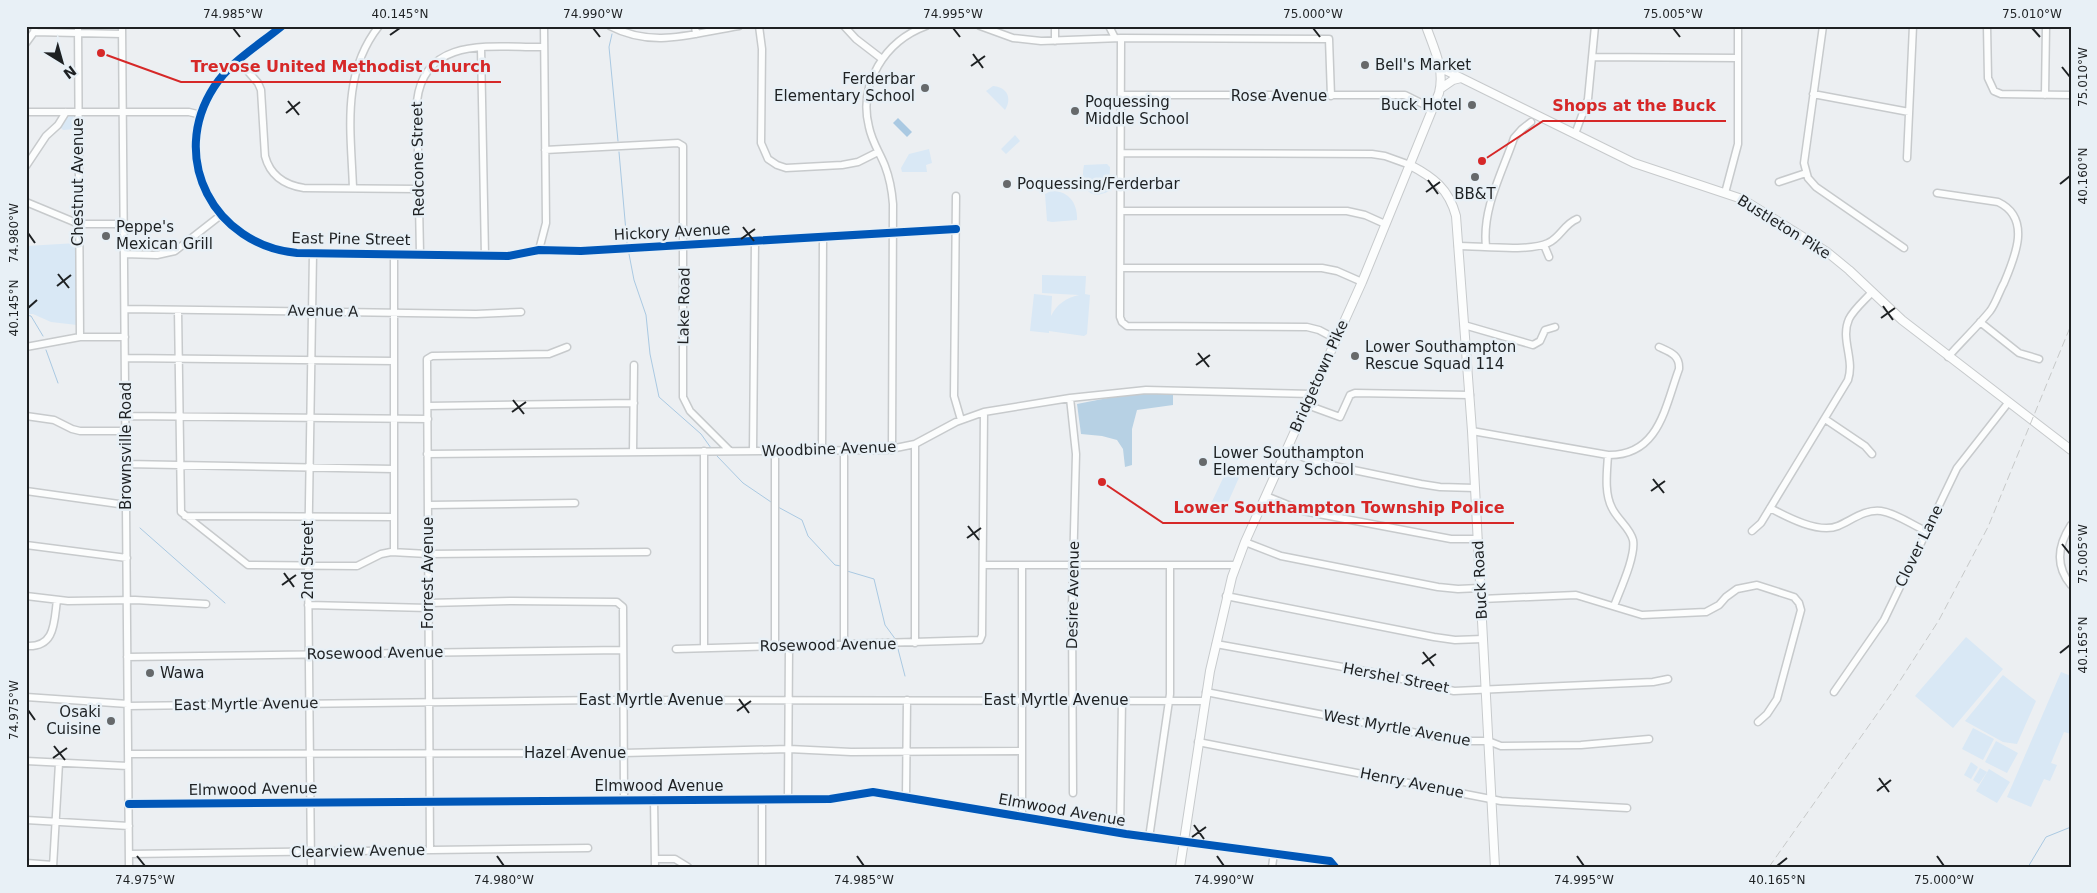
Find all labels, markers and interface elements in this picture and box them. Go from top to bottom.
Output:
text: 74.985°W [203,7,263,21]
text: 40.145°N [372,7,428,21]
text: 74.990°W [563,7,623,21]
text: 74.995°W [923,7,983,21]
text: 75.000°W [1283,7,1343,21]
text: 75.005°W [1643,7,1703,21]
text: 75.010°W [2002,7,2062,21]
north arrow [38,38,88,88]
text: 75.010°W [2076,47,2090,107]
callout: Trevose United Methodist Church [181,51,501,82]
place label: Bell's Market [1375,56,1471,74]
text: Trevose United Methodist Church [191,57,491,76]
marker: Bell's Market [1359,59,1371,71]
text: N [60,62,79,82]
place label: Ferderbar Elementary School [774,70,916,105]
marker: Ferderbar Elementary School [919,82,931,94]
street label: Rose Avenue [1231,87,1327,105]
callout: Shops at the Buck [1543,90,1726,121]
place label: Poquessing Middle School [1085,93,1189,128]
place label: Buck Hotel [1381,96,1462,114]
text: Shops at the Buck [1552,96,1716,115]
marker: Buck Hotel [1466,99,1478,111]
street label: Redcone Street [408,101,428,217]
marker: Poquessing Middle School [1069,105,1081,117]
street label: Chestnut Avenue [69,118,87,246]
text: 40.160°N [2076,148,2090,204]
marker: BB&T [1469,171,1481,183]
place label: Poquessing/Ferderbar [1017,175,1180,193]
marker: Poquessing/Ferderbar [1001,178,1013,190]
place label: BB&T [1454,185,1497,203]
street label: Bustleton Pike [1734,191,1834,263]
text: 74.980°W [7,203,21,263]
place label: Peppe's Mexican Grill [116,218,213,253]
street label: Hickory Avenue [613,220,731,244]
street label: East Pine Street [291,229,411,249]
marker: Peppe's Mexican Grill [100,230,112,242]
street label: Lake Road [674,267,694,345]
text: 40.145°N [7,280,21,336]
street label: Avenue A [287,301,359,321]
street label: Bridgetown Pike [1286,317,1352,435]
place label: Lower Southampton Rescue Squad 114 [1365,338,1516,373]
marker: Lower Southampton Rescue Squad 114 [1349,350,1361,362]
street label: Brownsville Road [117,382,135,510]
street label: Woodbine Avenue [761,438,897,460]
place label: Lower Southampton Elementary School [1213,444,1364,479]
marker: Lower Southampton Elementary School [1197,456,1209,468]
callout: Lower Southampton Township Police [1163,492,1514,523]
text: Lower Southampton Township Police [1173,498,1505,517]
street label: Clover Lane [1891,502,1947,590]
street label: Forrest Avenue [419,517,437,629]
street label: 2nd Street [299,520,317,599]
text: 75.005°W [2076,524,2090,584]
street label: Buck Road [1469,540,1491,620]
street label: Desire Avenue [1063,541,1083,649]
text: 40.165°N [2076,617,2090,673]
street label: Rosewood Avenue [760,635,896,655]
street label: Rosewood Avenue [307,643,443,663]
street label: Hershel Street [1341,659,1451,697]
place label: Wawa [160,664,205,682]
marker: Wawa [144,667,156,679]
text: 74.975°W [7,680,21,740]
street label: East Myrtle Avenue [579,691,723,709]
street label: East Myrtle Avenue [984,691,1128,709]
street label: East Myrtle Avenue [173,694,319,714]
place label: Osaki Cuisine [46,703,101,738]
street label: West Myrtle Avenue [1322,706,1472,750]
marker: Osaki Cuisine [105,715,117,727]
street label: Hazel Avenue [524,744,626,762]
street label: Henry Avenue [1358,764,1466,802]
street label: Elmwood Avenue [595,777,723,795]
street label: Elmwood Avenue [188,779,318,799]
street label: Elmwood Avenue [997,790,1127,830]
street label: Clearview Avenue [291,841,425,861]
text: 74.975°W [115,873,175,887]
text: 74.980°W [474,873,534,887]
text: 74.985°W [834,873,894,887]
text: 74.990°W [1194,873,1254,887]
text: 74.995°W [1554,873,1614,887]
text: 40.165°N [1749,873,1805,887]
text: 75.000°W [1914,873,1974,887]

